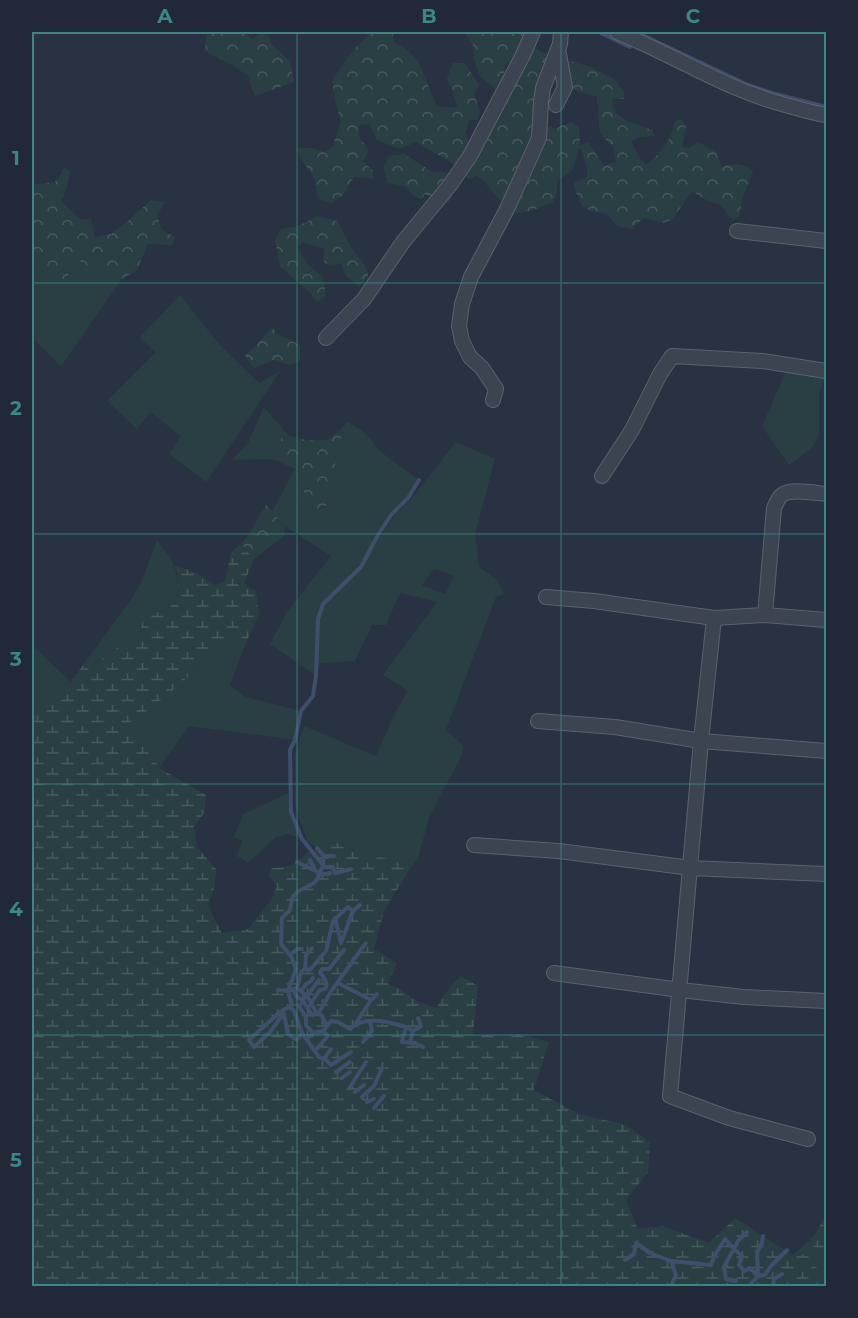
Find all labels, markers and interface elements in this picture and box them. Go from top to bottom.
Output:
text: A [156,4,173,28]
text: B [421,4,437,28]
text: C [686,4,701,28]
text: 1 [12,146,20,170]
text: 2 [10,396,22,420]
text: 3 [9,647,22,671]
text: 4 [9,897,23,921]
text: 5 [10,1148,22,1172]

